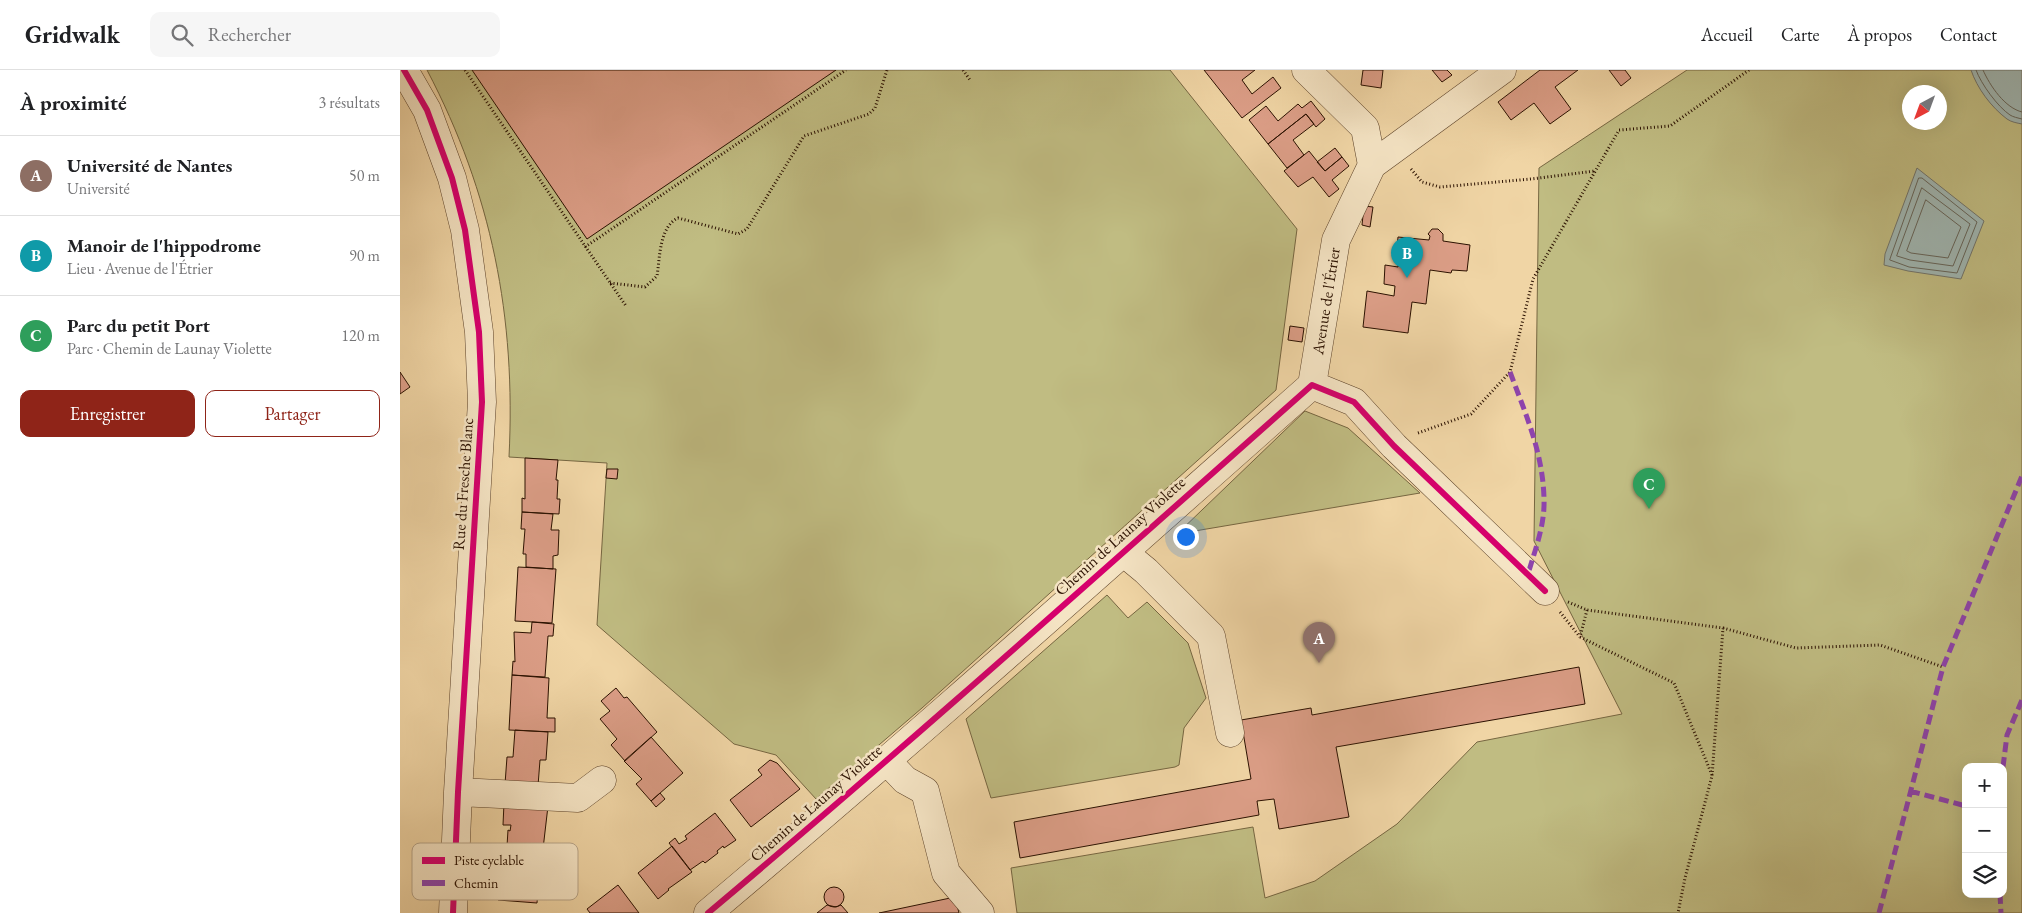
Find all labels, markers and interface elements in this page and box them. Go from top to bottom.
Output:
search box [150,12,500,57]
text: Gridwalk [25,19,120,50]
icon: search [168,21,196,49]
text: Rechercher [208,22,291,47]
text: Accueil [1701,23,1753,46]
text: Carte [1781,23,1820,46]
text: À propos [1848,23,1912,46]
text: Contact [1940,23,1997,46]
north arrow [1902,85,1947,130]
text: À proximité [20,89,127,116]
text: 3 résultats [318,92,380,113]
text: Université de Nantes [67,153,232,178]
text: A [30,165,42,186]
text: 50 m [349,165,380,186]
text: Université [67,178,130,199]
text: Manoir de l'hippodrome [67,233,261,258]
pin: B [1391,237,1423,278]
text: B [31,245,41,266]
text: 90 m [349,245,380,266]
street label: Avenue de l'Étrier [1307,245,1345,357]
text: Lieu · Avenue de l'Étrier [67,258,213,279]
text: Parc du petit Port [67,313,210,338]
text: C [30,325,42,346]
text: 120 m [341,325,380,346]
text: Parc · Chemin de Launay Violette [67,338,272,359]
button: Enregistrer [20,390,195,437]
button: Partager [205,390,380,437]
street label: Rue du Fresche Blanc [448,417,478,551]
pin: C [1633,468,1665,509]
street label: Chemin de Launay Violette [1050,472,1190,600]
your location [1173,524,1199,550]
pin: A [1303,622,1335,663]
street label: Chemin de Launay Violette [745,740,887,866]
map controls [1962,763,2007,898]
button: + [1962,763,2007,808]
button: − [1962,808,2007,853]
legend [412,843,578,900]
text: Piste cyclable [454,851,525,869]
button: layers [1962,853,2007,898]
text: Chemin [454,874,499,892]

